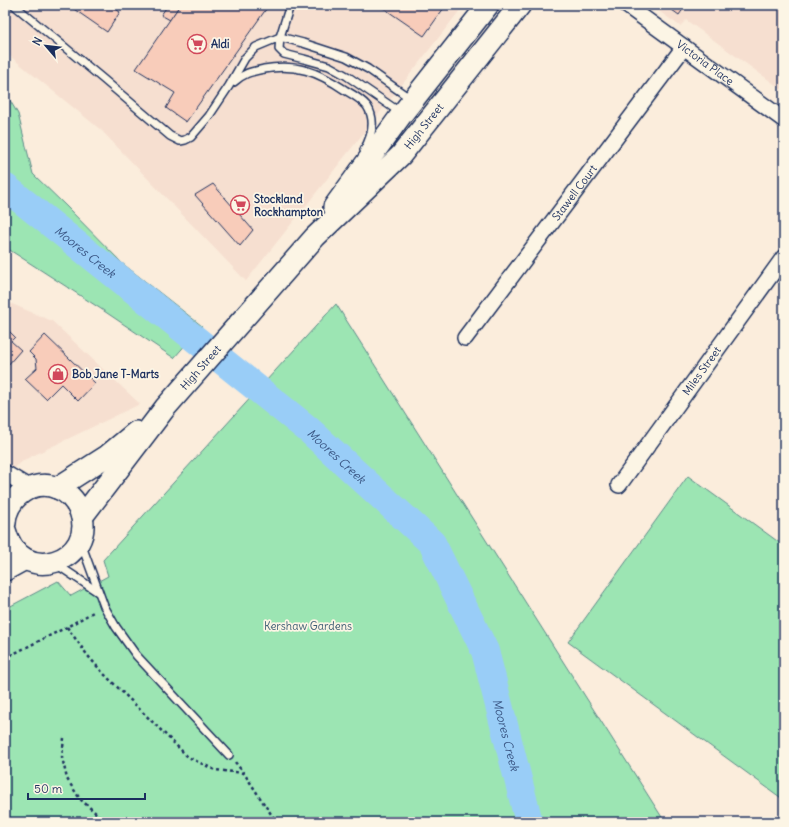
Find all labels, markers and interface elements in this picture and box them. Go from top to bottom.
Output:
north arrow [26,26,66,66]
supermarket icon: Aldi [186,33,208,55]
text: N [29,35,45,48]
place label: Aldi [211,37,229,51]
street label: Victoria Place [674,37,737,88]
street label: High Street [401,100,447,152]
street label: Stawell Court [549,162,600,223]
place label: Stockland Rockhampton [254,192,324,220]
supermarket icon: Stockland Rockhampton [229,194,251,216]
water label: Moores Creek [52,222,120,281]
street label: High Street [177,342,224,393]
street label: Miles Street [679,343,724,398]
shop icon: Bob Jane T-Marts [47,363,69,385]
place label: Bob Jane T-Marts [72,367,159,381]
water label: Moores Creek [305,425,370,487]
park label: Kershaw Gardens [264,619,352,633]
water label: Moores Creek [490,697,523,773]
scale bar [28,775,145,801]
text: 50 m [34,781,63,796]

